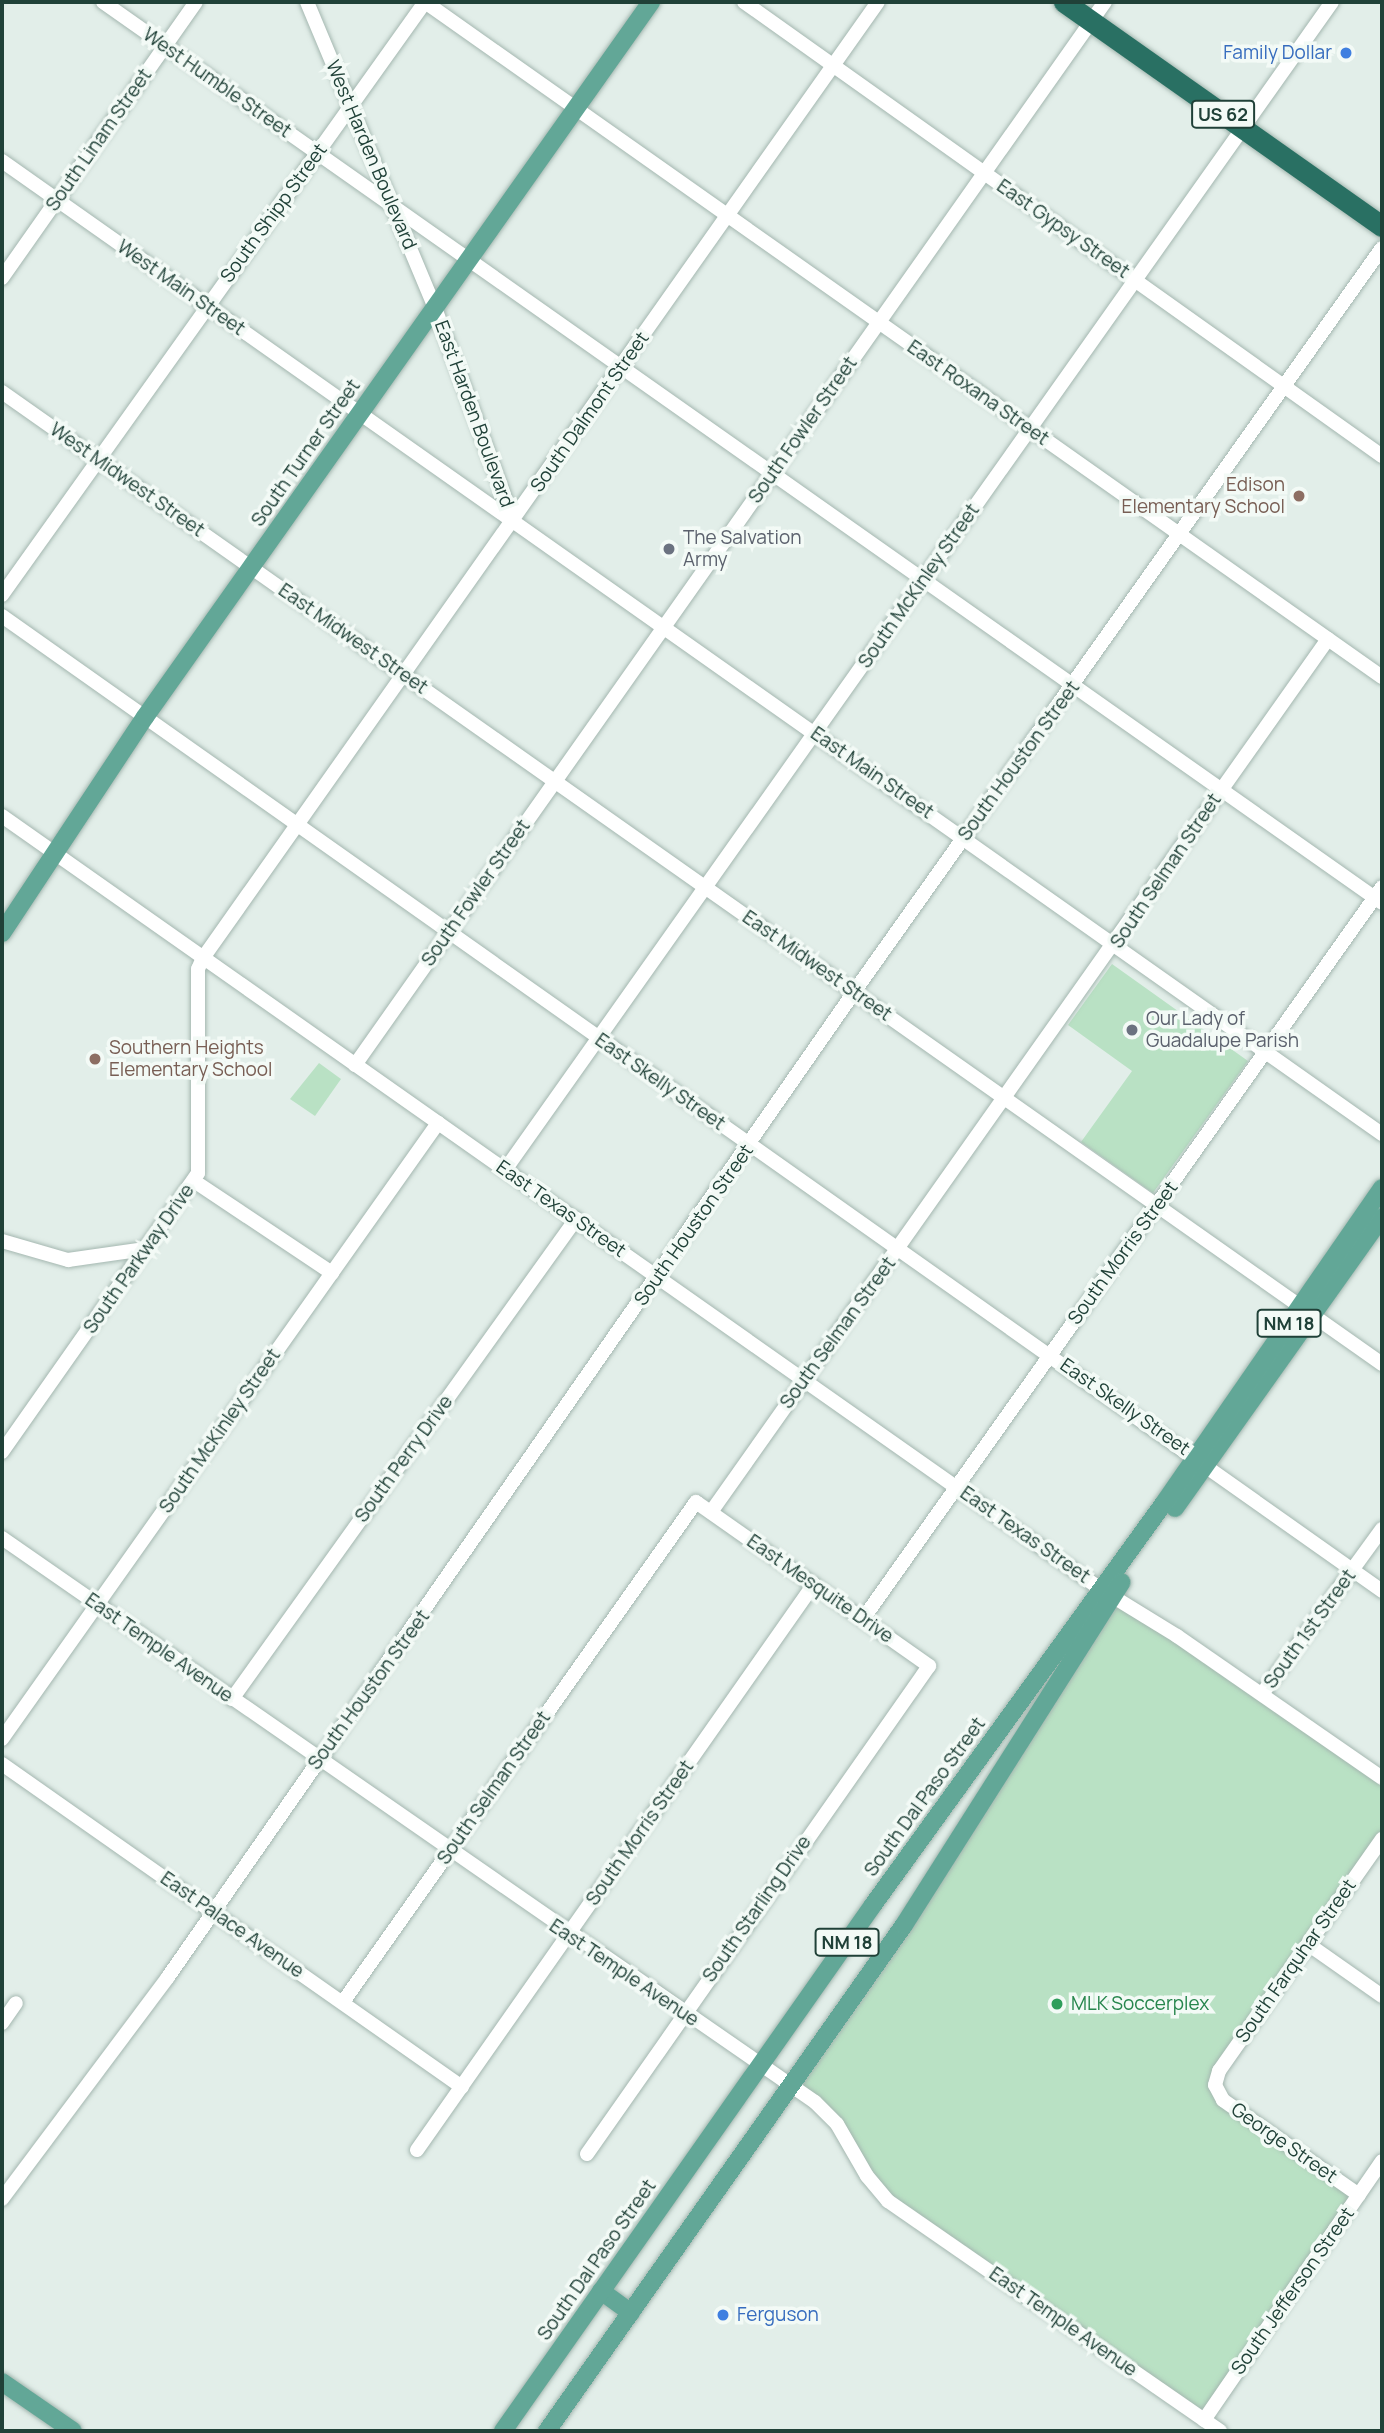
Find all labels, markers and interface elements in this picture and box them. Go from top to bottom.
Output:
street label: West Humble Street [138,23,296,143]
place label: Family Dollar [1223,42,1332,64]
marker: Family Dollar [1338,45,1354,61]
street label: West Harden Boulevard [321,57,421,253]
street label: South Linam Street [41,64,157,216]
road number: US 62 [1190,100,1256,128]
street label: South Shipp Street [216,139,332,287]
street label: East Gypsy Street [992,175,1134,283]
street label: West Main Street [113,235,249,341]
street label: East Harden Boulevard [430,318,518,510]
street label: South Dalmont Street [526,327,654,497]
street label: East Roxana Street [903,336,1053,450]
street label: South Fowler Street [744,352,862,508]
street label: South Turner Street [247,375,365,531]
street label: West Midwest Street [45,418,209,542]
place label: Edison Elementary School [1122,474,1285,518]
marker: Edison Elementary School [1291,488,1307,504]
street label: South McKinley Street [854,499,984,673]
place label: The Salvation Army [683,527,801,571]
marker: The Salvation Army [661,541,677,557]
street label: East Midwest Street [274,579,432,699]
street label: South Houston Street [953,677,1085,845]
street label: East Main Street [806,722,938,824]
street label: South Selman Street [1106,789,1226,953]
street label: South Fowler Street [417,815,535,971]
street label: East Midwest Street [738,906,896,1026]
place label: Our Lady of Guadalupe Parish [1146,1008,1299,1052]
marker: Our Lady of Guadalupe Parish [1124,1022,1140,1038]
street label: East Skelly Street [591,1029,729,1135]
place label: Southern Heights Elementary School [109,1037,272,1081]
marker: Southern Heights Elementary School [87,1051,103,1067]
street label: South Houston Street [630,1140,758,1310]
street label: East Texas Street [492,1156,630,1262]
street label: South Morris Street [1063,1177,1183,1329]
street label: South Parkway Drive [79,1180,199,1338]
street label: South Selman Street [775,1253,901,1413]
road number: NM 18 [1256,1308,1322,1338]
street label: South McKinley Street [155,1344,285,1518]
street label: East Skelly Street [1056,1354,1194,1460]
street label: South Perry Drive [350,1391,458,1527]
street label: East Texas Street [956,1482,1094,1588]
street label: East Mesquite Drive [742,1530,898,1648]
street label: South 1st Street [1259,1565,1361,1693]
street label: East Temple Avenue [81,1588,237,1708]
street label: South Houston Street [303,1606,435,1774]
street label: South Selman Street [433,1707,555,1869]
street label: South Dal Paso Street [860,1713,990,1881]
street label: South Morris Street [581,1756,699,1910]
street label: South Starling Drive [698,1831,816,1987]
street label: East Palace Avenue [156,1867,308,1983]
street label: South Farquhar Street [1231,1875,1361,2047]
street label: East Temple Avenue [545,1915,703,2031]
road number: NM 18 [814,1928,880,1956]
place label: MLK Soccerplex [1071,1993,1210,2015]
marker: MLK Soccerplex [1049,1996,1065,2012]
street label: George Street [1227,2098,1341,2188]
street label: South Dal Paso Street [533,2175,661,2345]
street label: South Jefferson Street [1227,2203,1359,2379]
street label: East Temple Avenue [985,2262,1141,2382]
place label: Ferguson [737,2304,819,2326]
marker: Ferguson [715,2307,731,2323]

